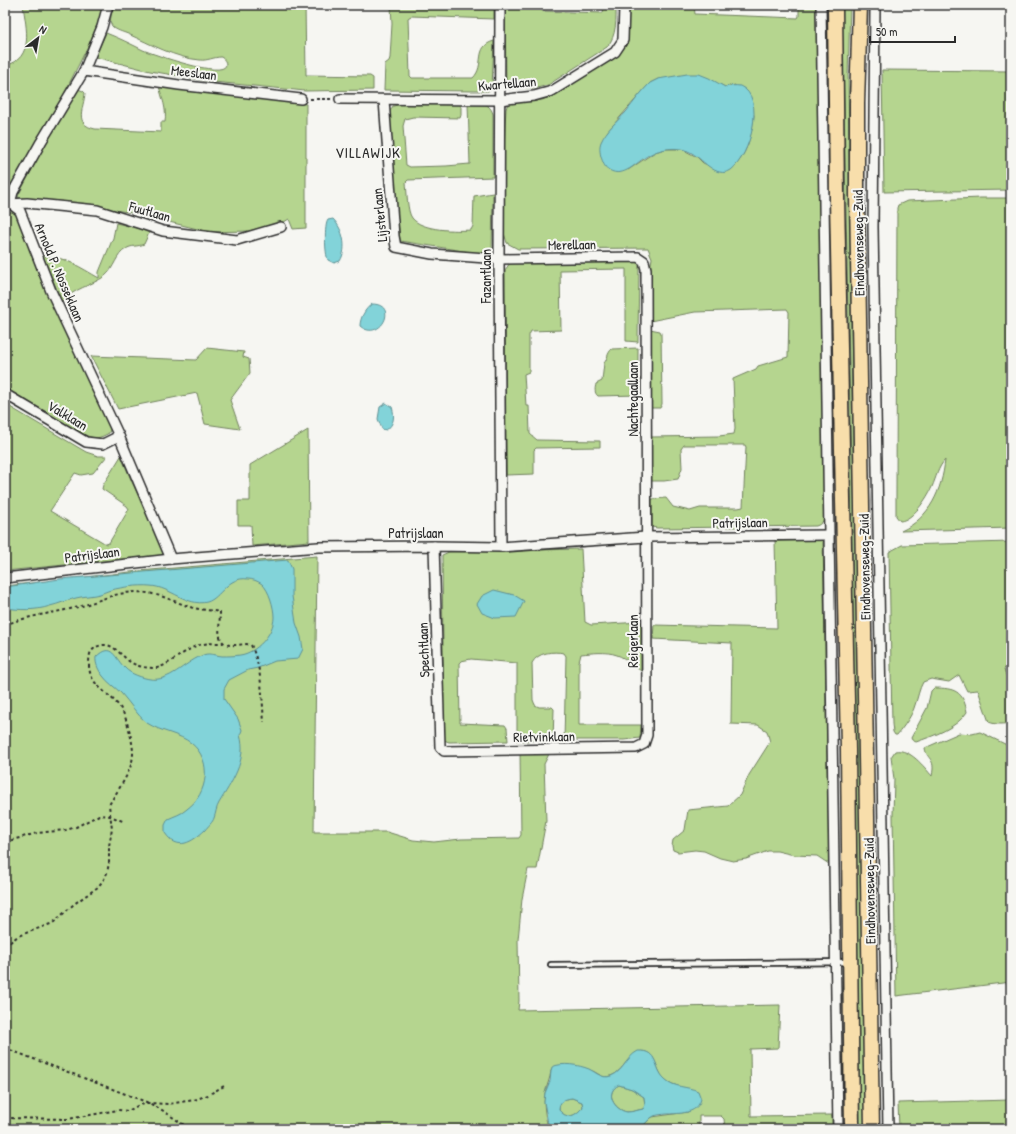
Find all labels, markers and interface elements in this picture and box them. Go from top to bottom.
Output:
north arrow [18,18,58,58]
scale bar [870,18,955,44]
text: N [37,22,49,37]
text: 50 m [876,23,897,40]
street label: Meeslaan [170,60,218,84]
street label: Kwartellaan [477,71,537,95]
district label: VILLAWIJK [335,142,401,163]
street label: Lijsterlaan [367,187,392,243]
street label: Eindhovenseweg-Zuid [848,189,869,296]
street label: Fuutlaan [126,196,173,226]
street label: Arnold P. Nosseklaan [31,220,89,324]
street label: Merellaan [548,234,596,254]
street label: Fazantlaan [476,249,495,304]
street label: Nachtegaallaan [623,361,643,437]
street label: Valklaan [44,396,92,434]
street label: Patrijslaan [712,512,768,533]
street label: Eindhovenseweg-Zuid [854,513,875,620]
street label: Patrijslaan [388,523,444,543]
street label: Patrijslaan [63,541,121,568]
street label: Reigerlaan [623,614,643,668]
street label: Spechtlaan [413,622,434,678]
street label: Rietvinklaan [513,726,575,746]
street label: Eindhovenseweg-Zuid [859,837,880,944]

